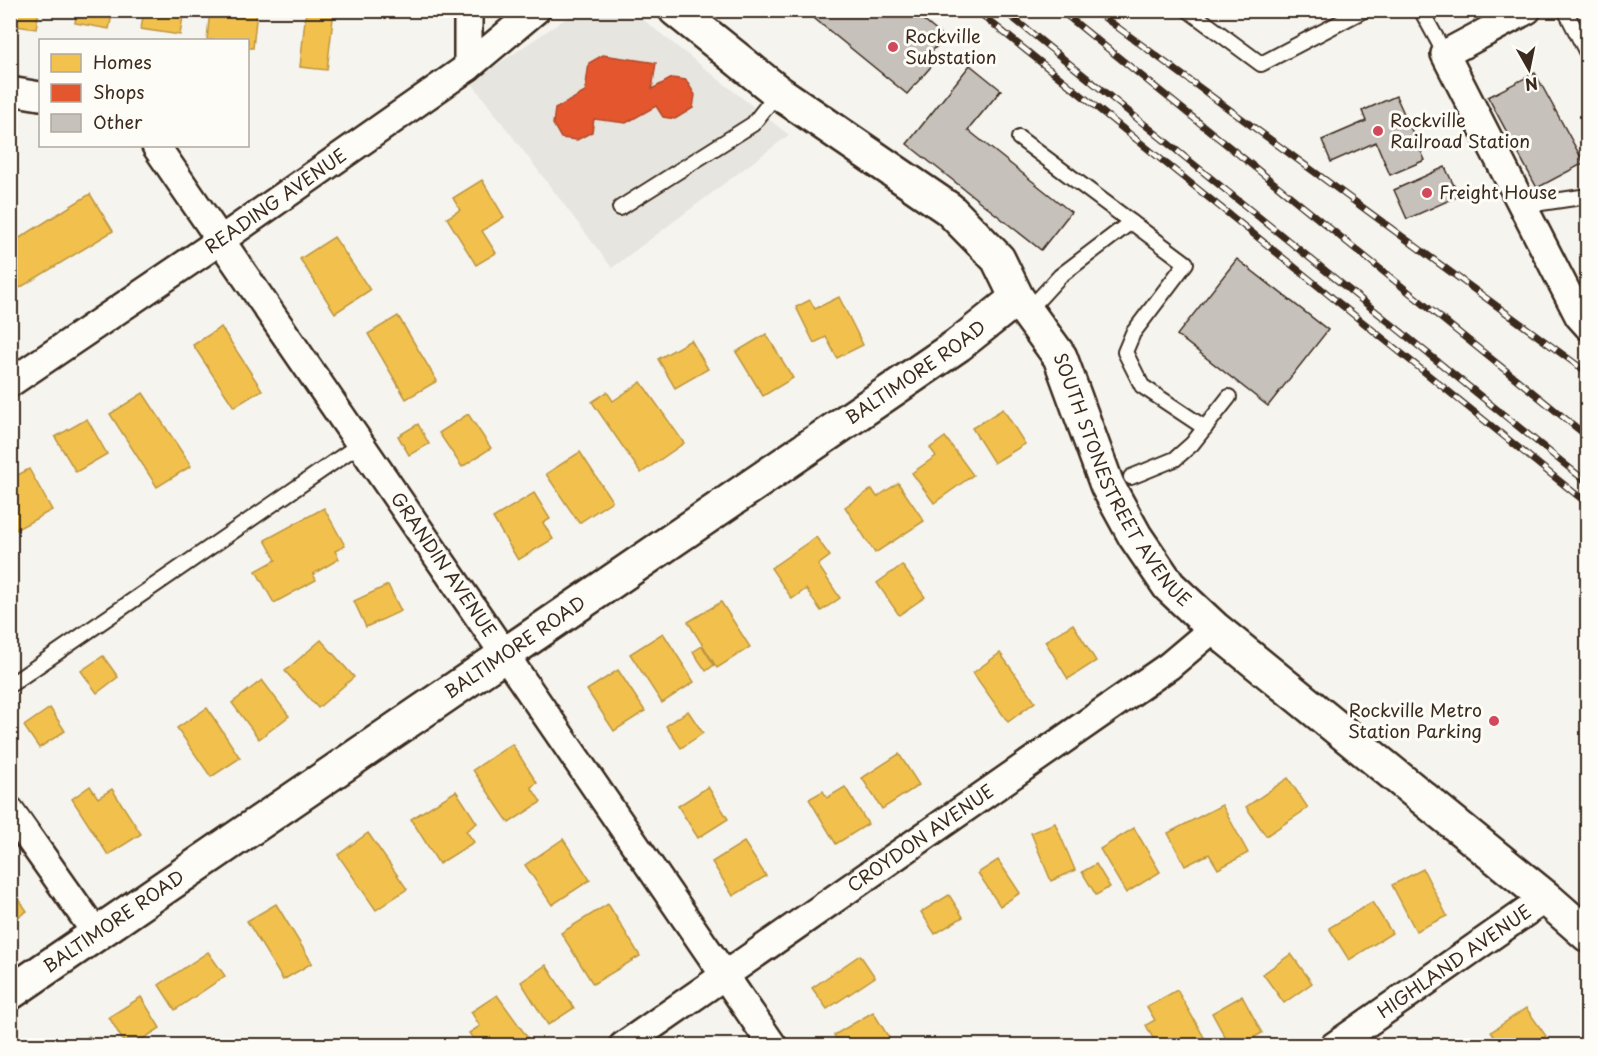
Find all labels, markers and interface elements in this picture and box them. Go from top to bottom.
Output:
place label: Rockville Substation [905,22,997,70]
legend [39,39,249,147]
north arrow [1499,39,1559,99]
marker: Rockville Substation [886,40,900,54]
text: Homes [93,48,151,75]
text: N [1523,72,1540,98]
text: Shops [93,78,144,105]
place label: Rockville Railroad Station [1390,106,1530,154]
text: Other [93,108,143,135]
marker: Rockville Railroad Station [1371,124,1385,138]
street label: READING AVENUE [199,141,351,259]
place label: Freight House [1439,178,1557,205]
marker: Freight House [1420,186,1434,200]
street label: BALTIMORE ROAD [840,313,991,430]
street label: SOUTH STONESTREET AVENUE [1048,349,1198,612]
street label: GRANDIN AVENUE [385,486,504,642]
street label: BALTIMORE ROAD [438,588,590,704]
place label: Rockville Metro Station Parking [1348,696,1482,744]
marker: Rockville Metro Station Parking [1487,714,1501,728]
street label: CROYDON AVENUE [841,777,999,898]
street label: BALTIMORE ROAD [37,863,189,979]
street label: HIGHLAND AVENUE [1371,897,1536,1024]

